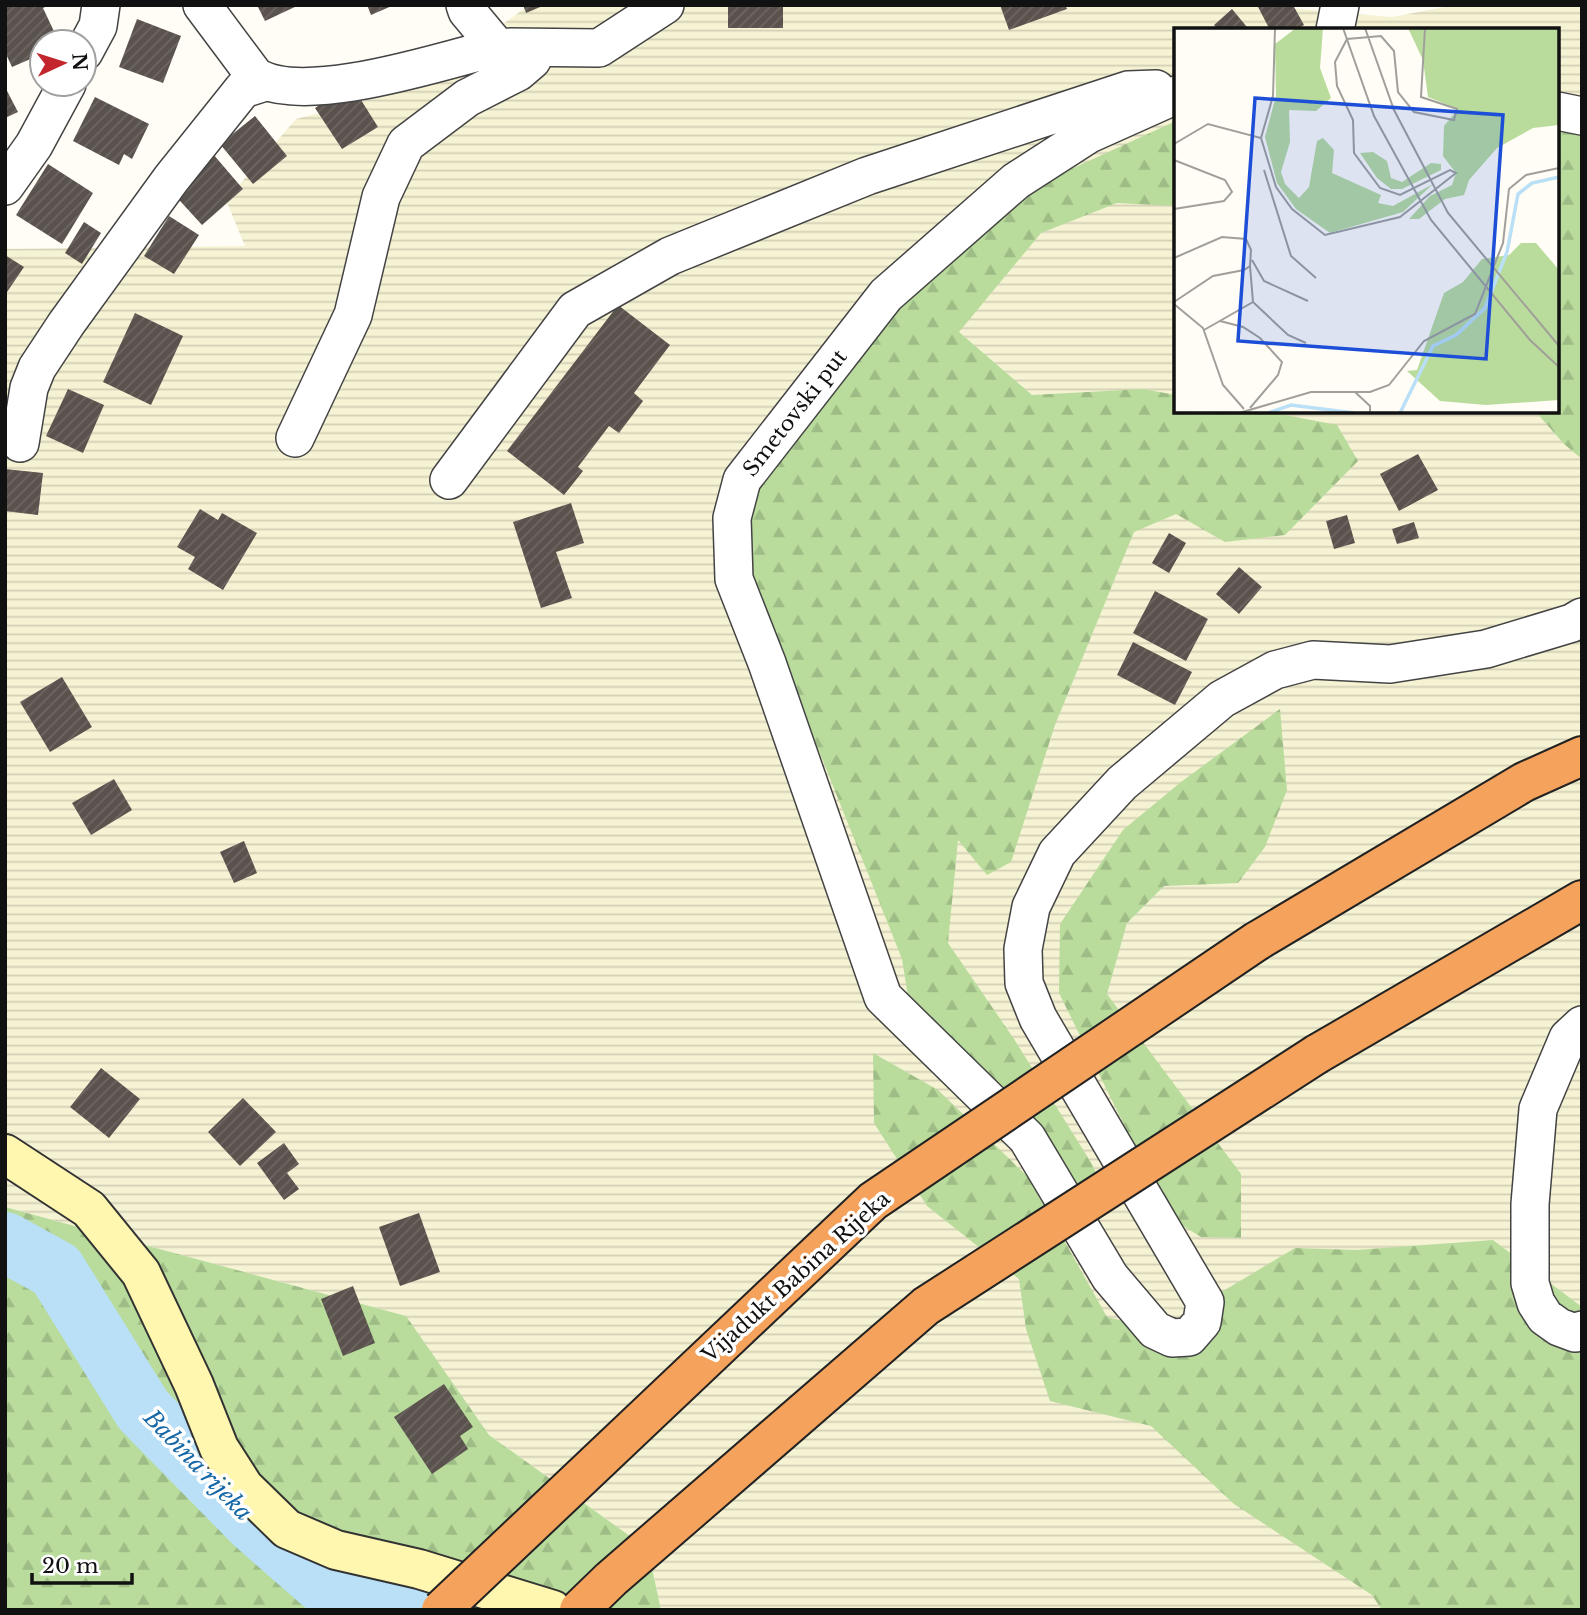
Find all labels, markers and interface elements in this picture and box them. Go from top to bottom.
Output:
north arrow [28,28,98,98]
inset map [1174,28,1559,413]
text: N [67,52,92,72]
street label: Smetovski put [737,344,853,482]
street label: Vijadukt Babina Rijeka [696,1186,896,1369]
water label: Babina rijeka [137,1403,258,1526]
scale bar [32,1542,131,1586]
text: 20 m [42,1553,99,1579]

